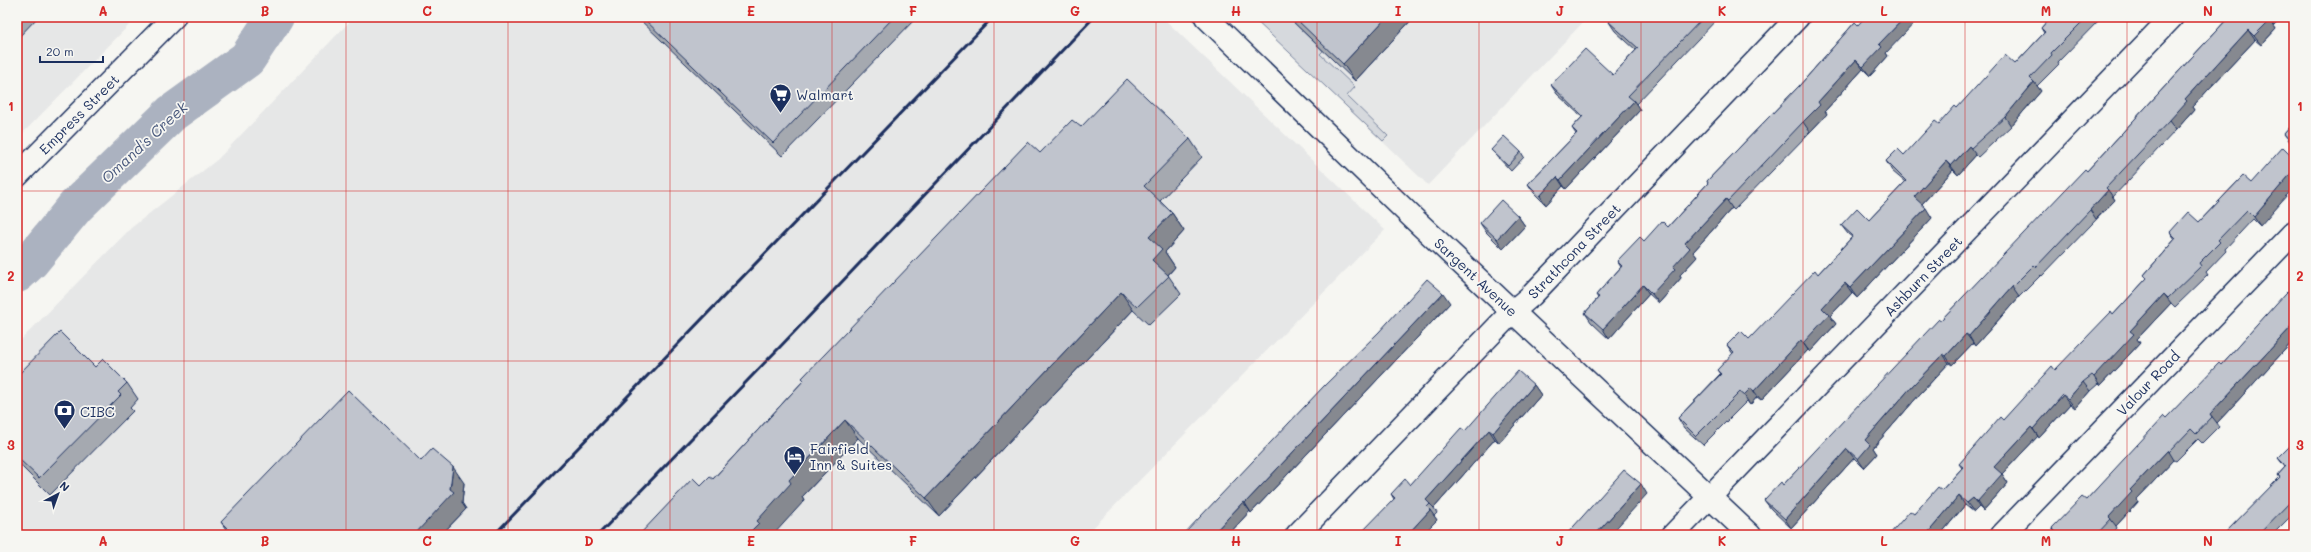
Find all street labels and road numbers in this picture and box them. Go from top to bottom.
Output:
street label: Empress Street [35,70,123,158]
street label: Strathcona Street [1523,199,1625,303]
street label: Ashburn Street [1880,232,1966,320]
street label: Sargent Avenue [1430,233,1522,321]
street label: Valour Road [2112,346,2184,420]

